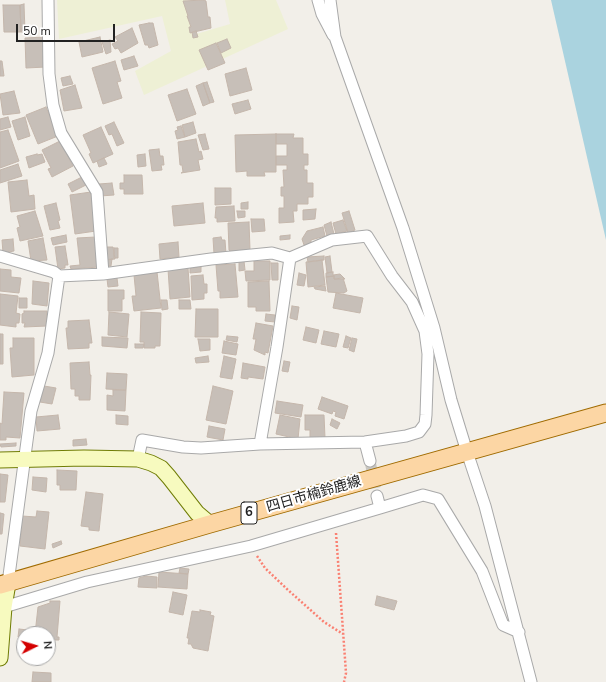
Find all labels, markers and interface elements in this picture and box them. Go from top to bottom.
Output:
scale bar [18,16,117,42]
text: 50 m [23,23,51,39]
street label: 四日市楠鈴鹿線 [265,473,363,517]
road number: 6 [241,502,257,524]
north arrow [16,626,56,666]
text: N [40,640,55,650]

